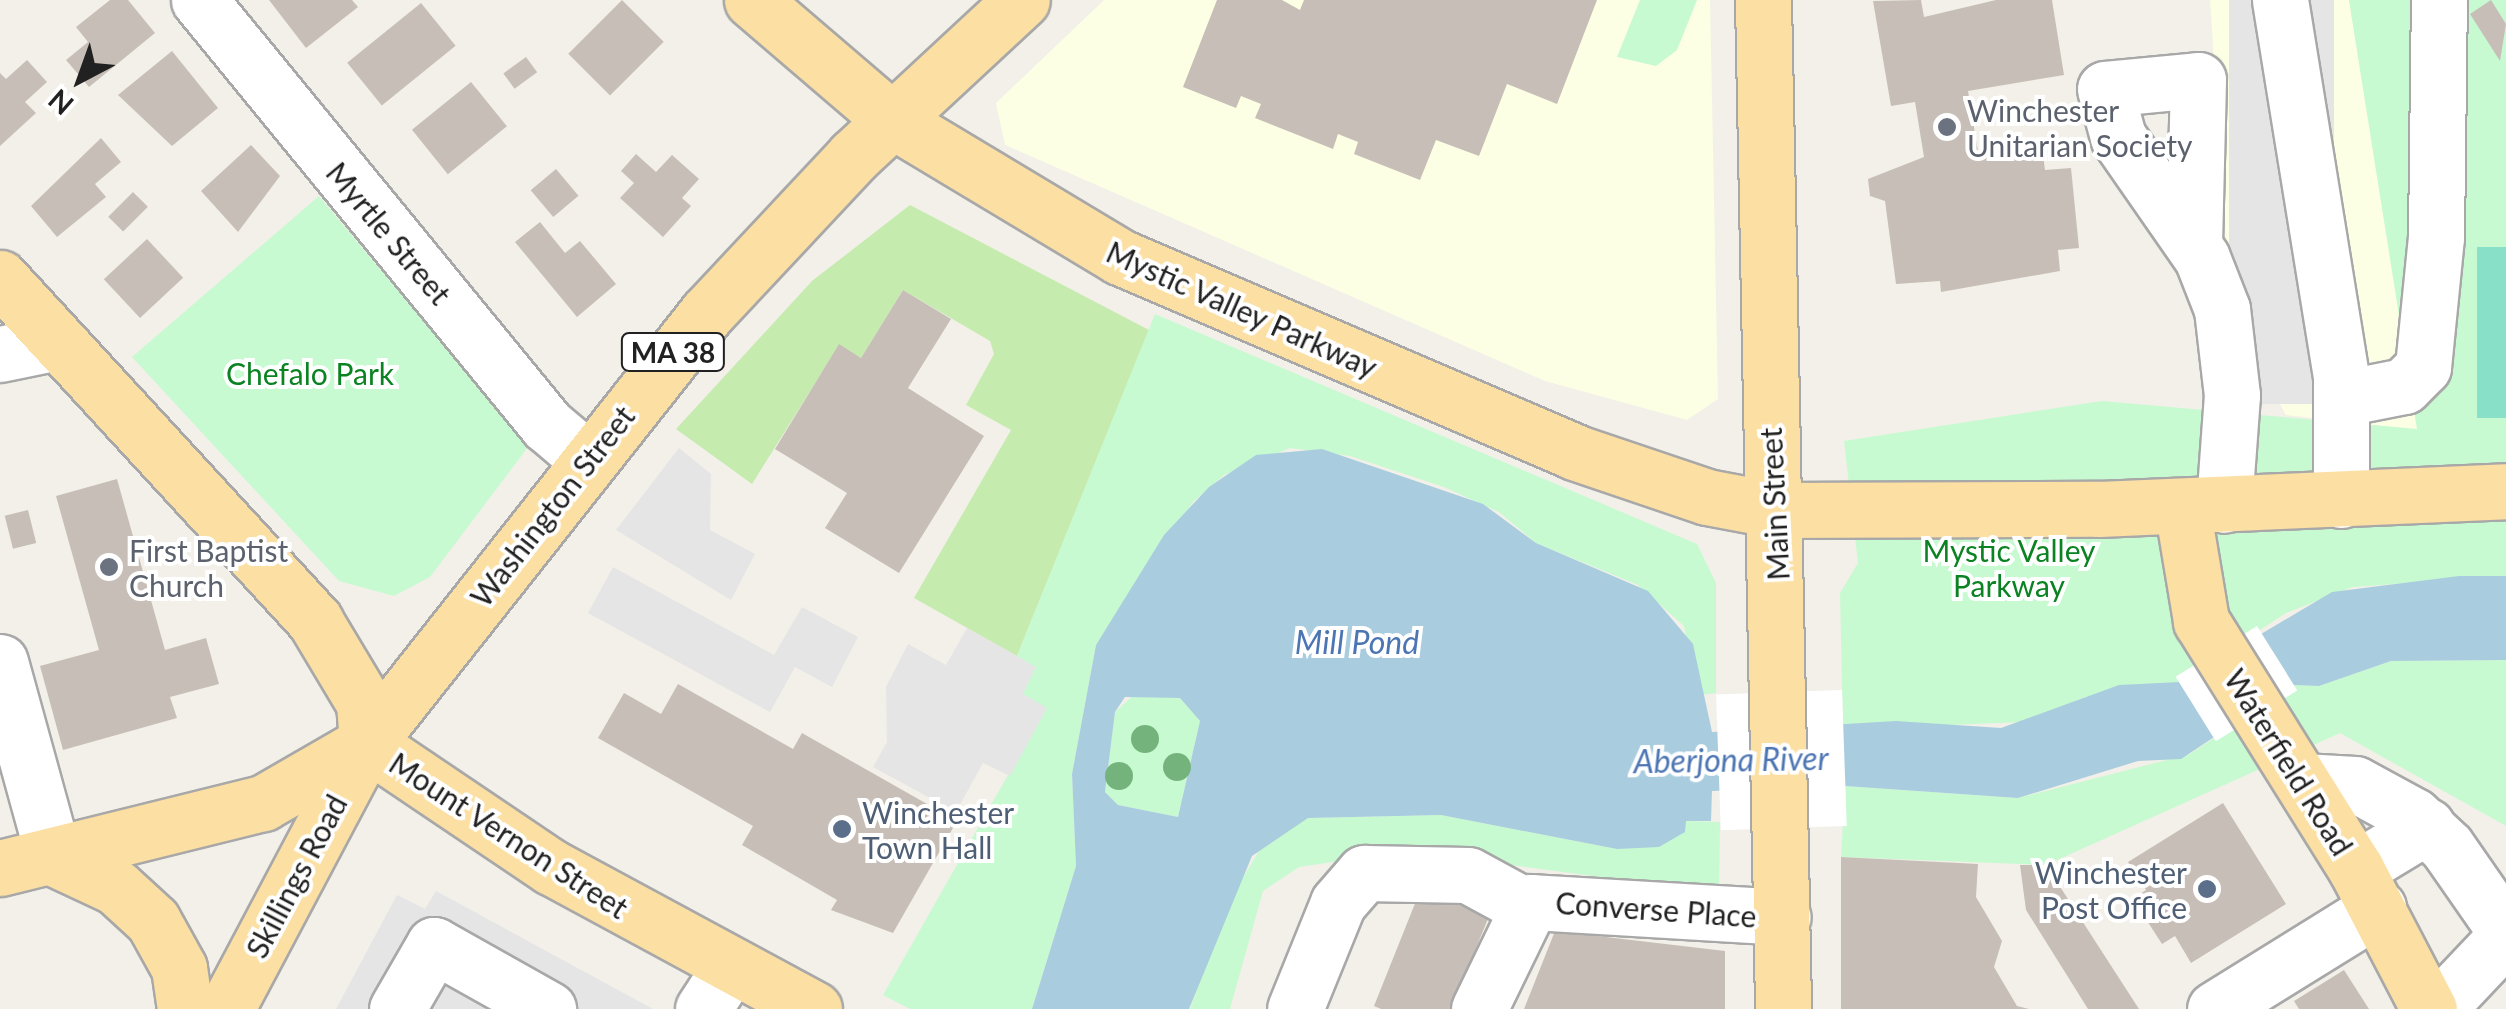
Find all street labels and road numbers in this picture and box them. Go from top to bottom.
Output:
street label: Myrtle Street [319,155,459,311]
street label: Mystic Valley Parkway [1100,233,1384,385]
road number: MA 38 [618,329,728,375]
street label: Washington Street [463,399,641,613]
street label: Main Street [1752,427,1796,581]
street label: Waterfield Road [2217,662,2361,862]
street label: Mount Vernon Street [383,744,635,926]
street label: Skillings Road [238,788,354,964]
street label: Converse Place [1554,884,1758,934]

